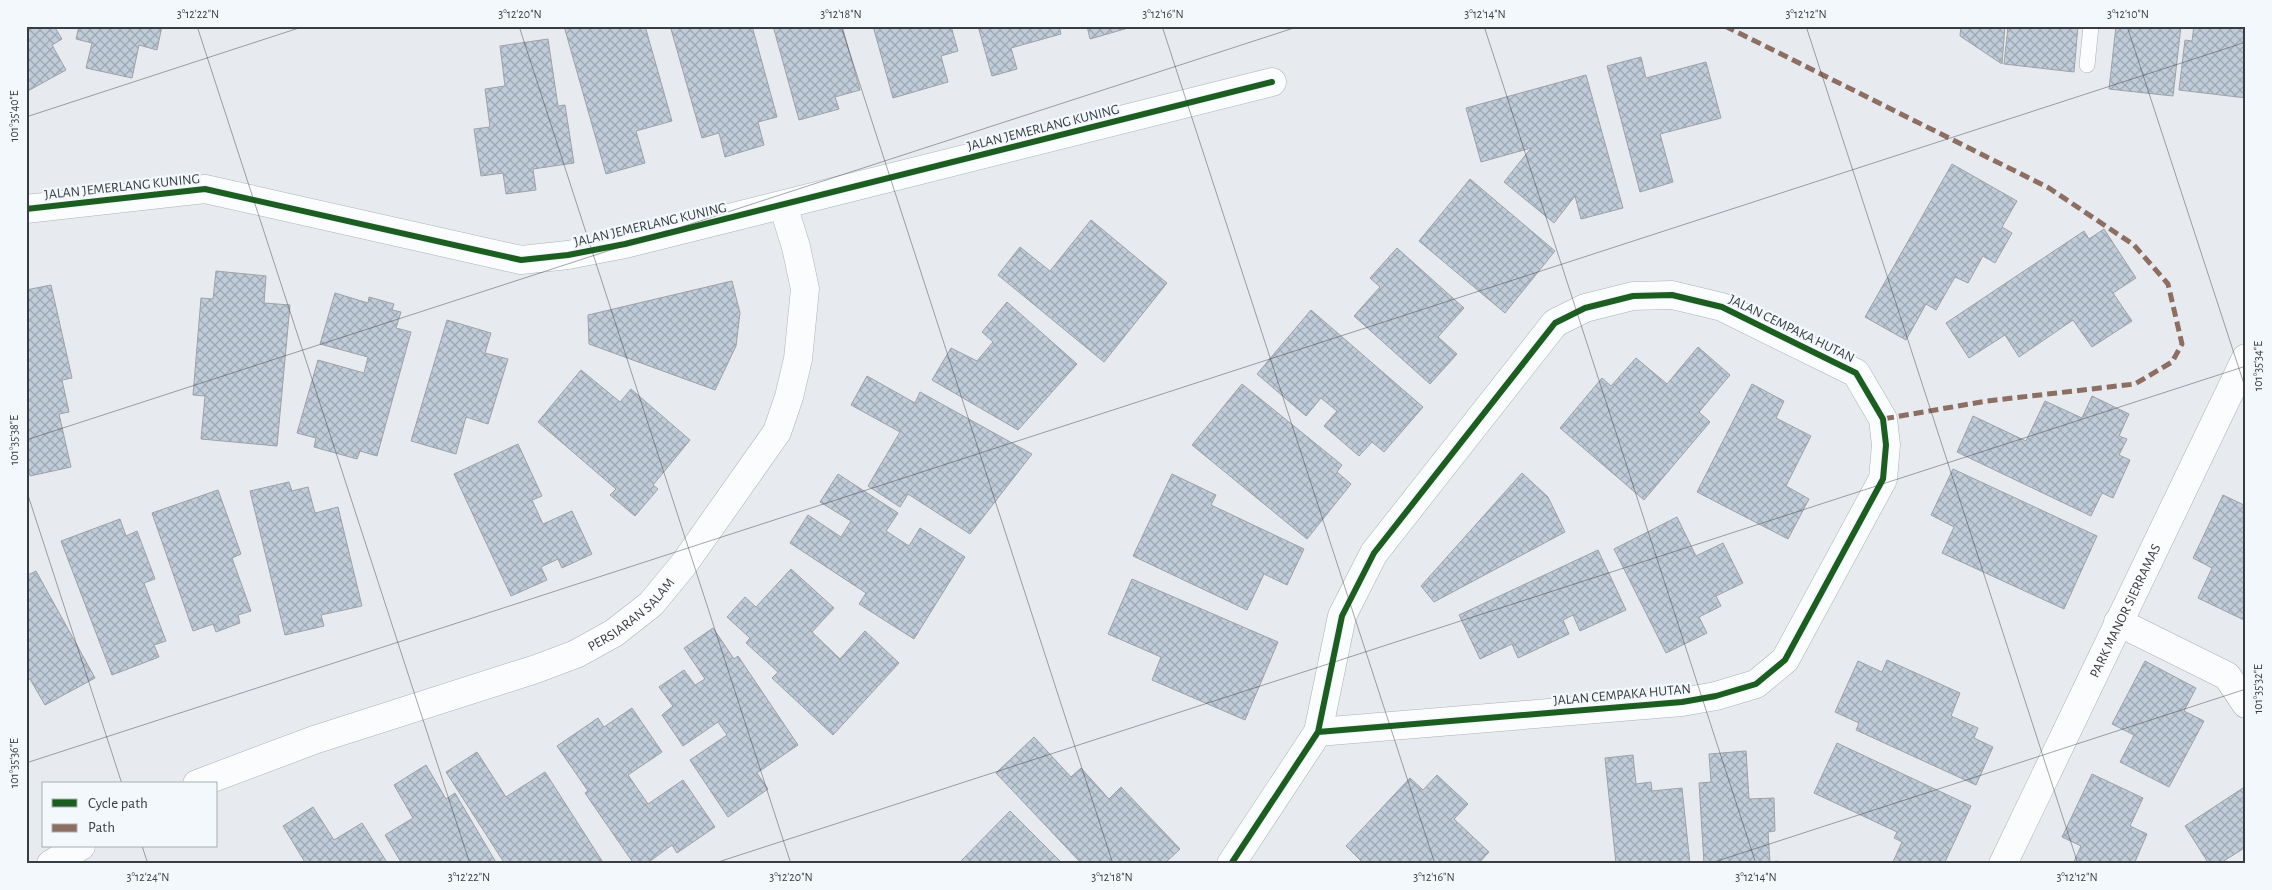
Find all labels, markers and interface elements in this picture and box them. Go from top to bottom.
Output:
text: 3°12'22"N [177,8,219,20]
text: 3°12'20"N [498,8,542,20]
text: 3°12'18"N [820,8,862,20]
text: 3°12'16"N [1142,8,1184,20]
text: 3°12'14"N [1464,8,1506,20]
text: 3°12'12"N [1785,8,1827,20]
text: 3°12'10"N [2107,8,2149,20]
text: 101°35'40"E [8,90,20,142]
street label: JALAN JEMERLANG KUNING [966,102,1121,154]
street label: JALAN JEMERLANG KUNING [44,172,201,202]
street label: JALAN JEMERLANG KUNING [573,201,728,249]
street label: JALAN CEMPAKA HUTAN [1726,292,1857,365]
text: 101°35'34"E [2252,341,2264,391]
text: 101°35'38"E [8,415,20,465]
street label: PARK MANOR SIERRAMAS [2088,542,2164,680]
street label: PERSIARAN SALAM [586,576,677,654]
text: 101°35'32"E [2252,664,2264,714]
street label: JALAN CEMPAKA HUTAN [1553,682,1691,708]
text: 101°35'36"E [8,738,20,788]
legend [42,782,218,848]
text: Cycle path [88,796,148,811]
text: Path [88,820,115,835]
text: 3°12'24"N [127,871,169,883]
text: 3°12'22"N [448,871,490,883]
text: 3°12'20"N [769,871,813,883]
text: 3°12'18"N [1091,871,1133,883]
text: 3°12'16"N [1413,871,1455,883]
text: 3°12'14"N [1735,871,1777,883]
text: 3°12'12"N [2056,871,2098,883]

